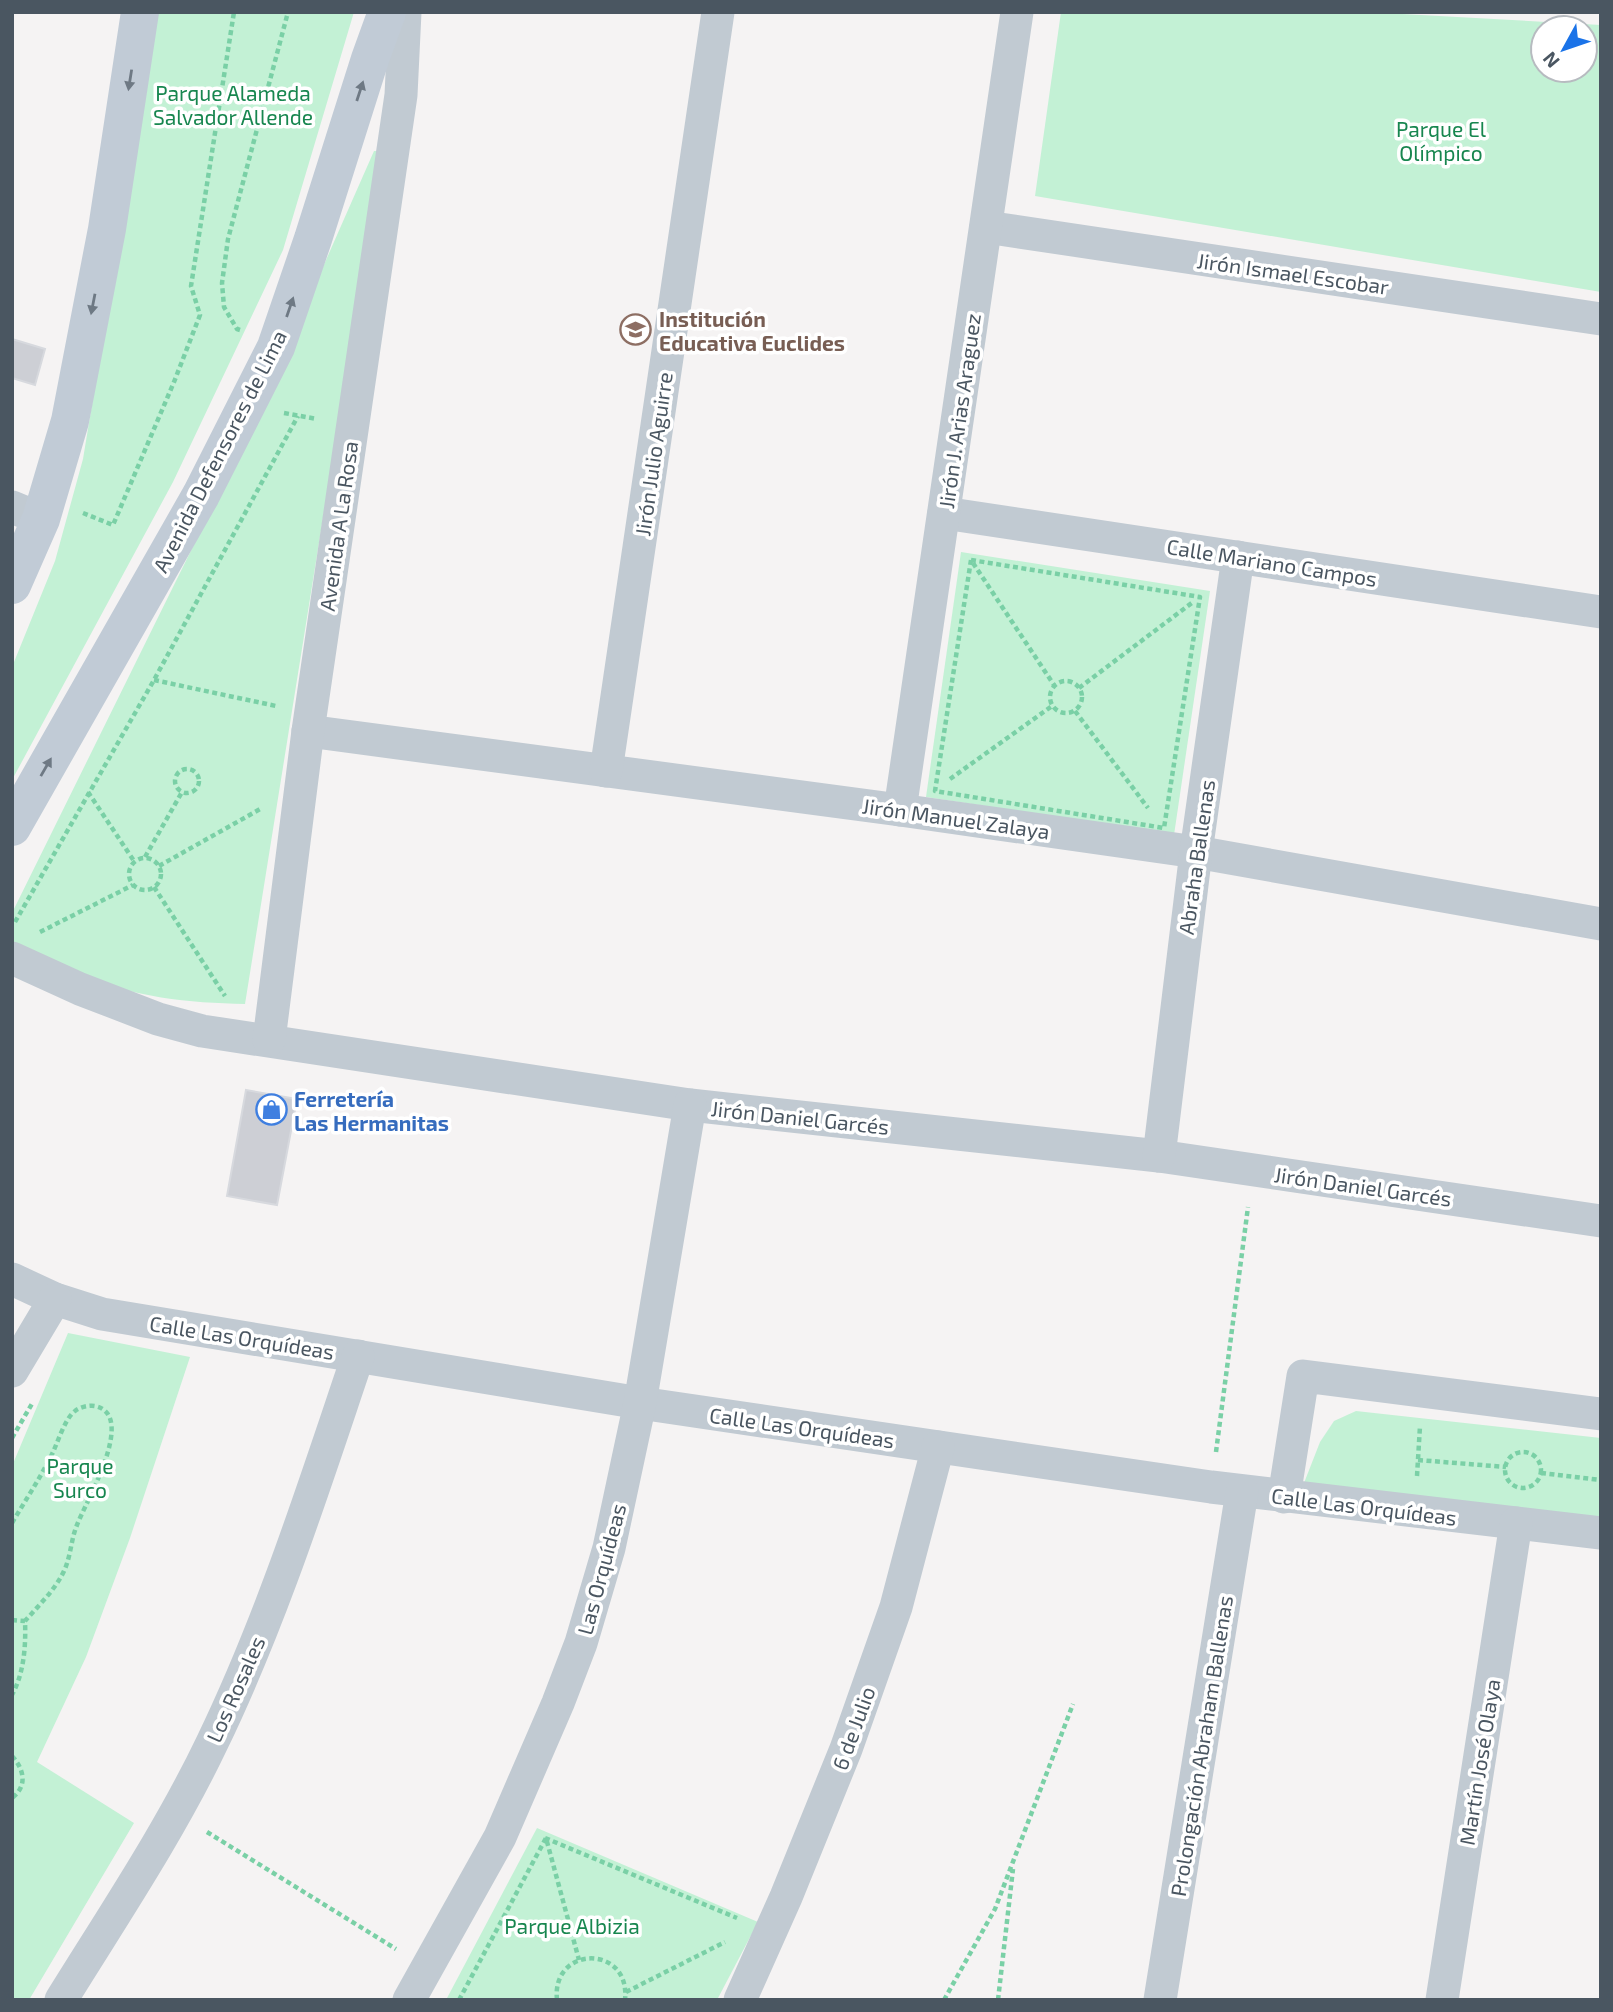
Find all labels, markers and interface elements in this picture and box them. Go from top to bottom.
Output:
north arrow [1529,14,1599,84]
text: N [1537,48,1564,73]
one-way arrow [124,69,135,91]
park label: Parque Alameda Salvador Allende [153,80,313,129]
one-way arrow [355,80,366,101]
park label: Parque El Olímpico [1396,116,1487,165]
street label: Jirón Ismael Escobar [1195,247,1391,299]
one-way arrow [87,293,98,315]
one-way arrow [285,296,296,317]
place label: Institución Educativa Euclides [659,306,845,355]
street label: Jirón J. Arias Araguez [933,312,985,510]
school or university icon: Institución Educativa Euclides [619,313,653,347]
street label: Avenida Defensores de Lima [147,326,291,576]
street label: Jirón Julio Aguirre [629,370,677,538]
street label: Avenida A La Rosa [314,439,362,613]
street label: Calle Mariano Campos [1165,533,1379,591]
one-way arrow [40,758,52,777]
street label: Abraha Ballenas [1173,778,1219,936]
street label: Jirón Manuel Zalaya [861,792,1051,844]
place label: Ferretería Las Hermanitas [294,1086,449,1135]
shop icon: Ferretería Las Hermanitas [254,1093,288,1127]
street label: Jirón Daniel Garcés [710,1095,890,1139]
street label: Jirón Daniel Garcés [1273,1161,1453,1211]
street label: Calle Las Orquídeas [148,1310,336,1364]
street label: Calle Las Orquídeas [708,1402,896,1452]
park label: Parque Surco [46,1453,114,1502]
street label: Calle Las Orquídeas [1270,1482,1458,1530]
street label: Las Orquídeas [572,1501,630,1637]
street label: Prolongación Abraham Ballenas [1165,1594,1237,1898]
street label: Los Rosales [201,1632,269,1746]
street label: Martín José Olaya [1454,1677,1504,1847]
street label: 6 de Julio [826,1683,880,1773]
park label: Parque Albizia [504,1913,640,1938]

